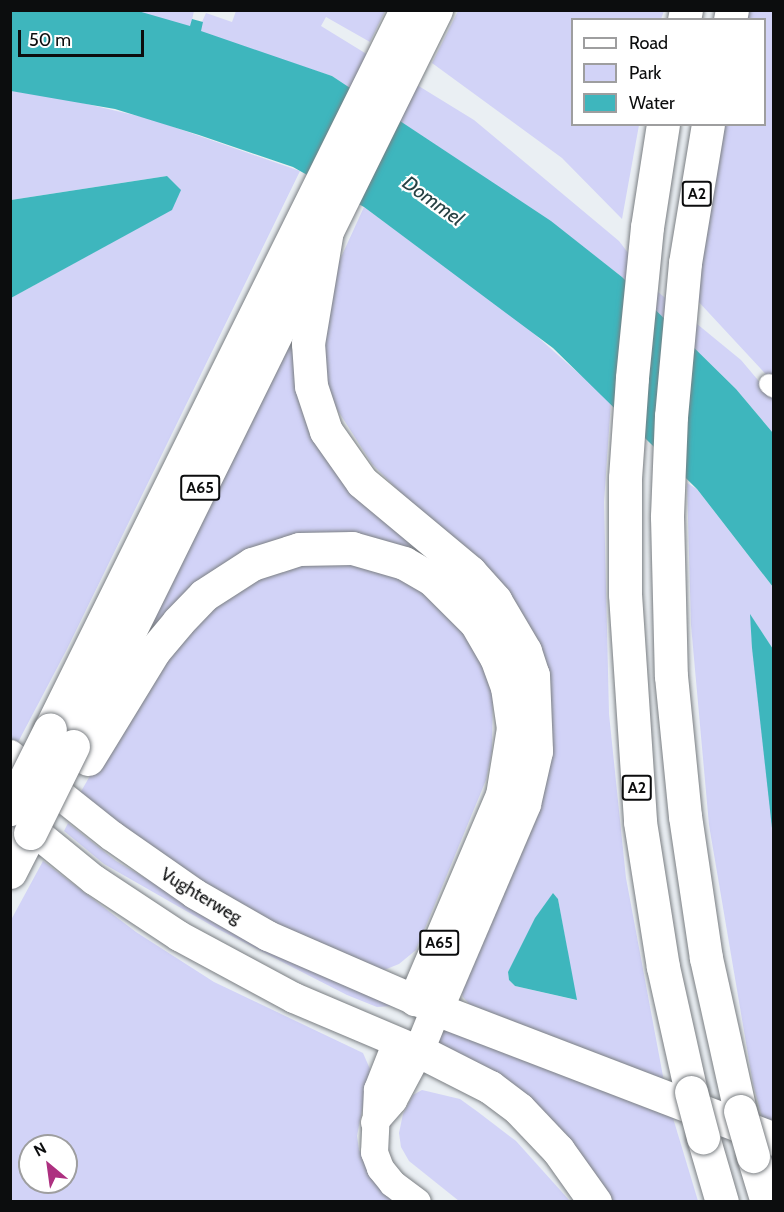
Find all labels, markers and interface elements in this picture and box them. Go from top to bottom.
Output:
scale bar [21,18,147,56]
legend [571,18,766,126]
text: 50 m [29,29,71,51]
text: Road [629,32,668,54]
text: Park [629,62,661,84]
text: Water [629,92,675,114]
water label: Dommel [398,171,468,231]
road number: A2 [680,181,714,207]
road number: A65 [179,475,221,501]
road number: A2 [620,775,654,801]
street label: Vughterweg [157,863,245,929]
road number: A65 [418,930,460,956]
north arrow [18,1134,78,1194]
text: N [30,1139,50,1161]

